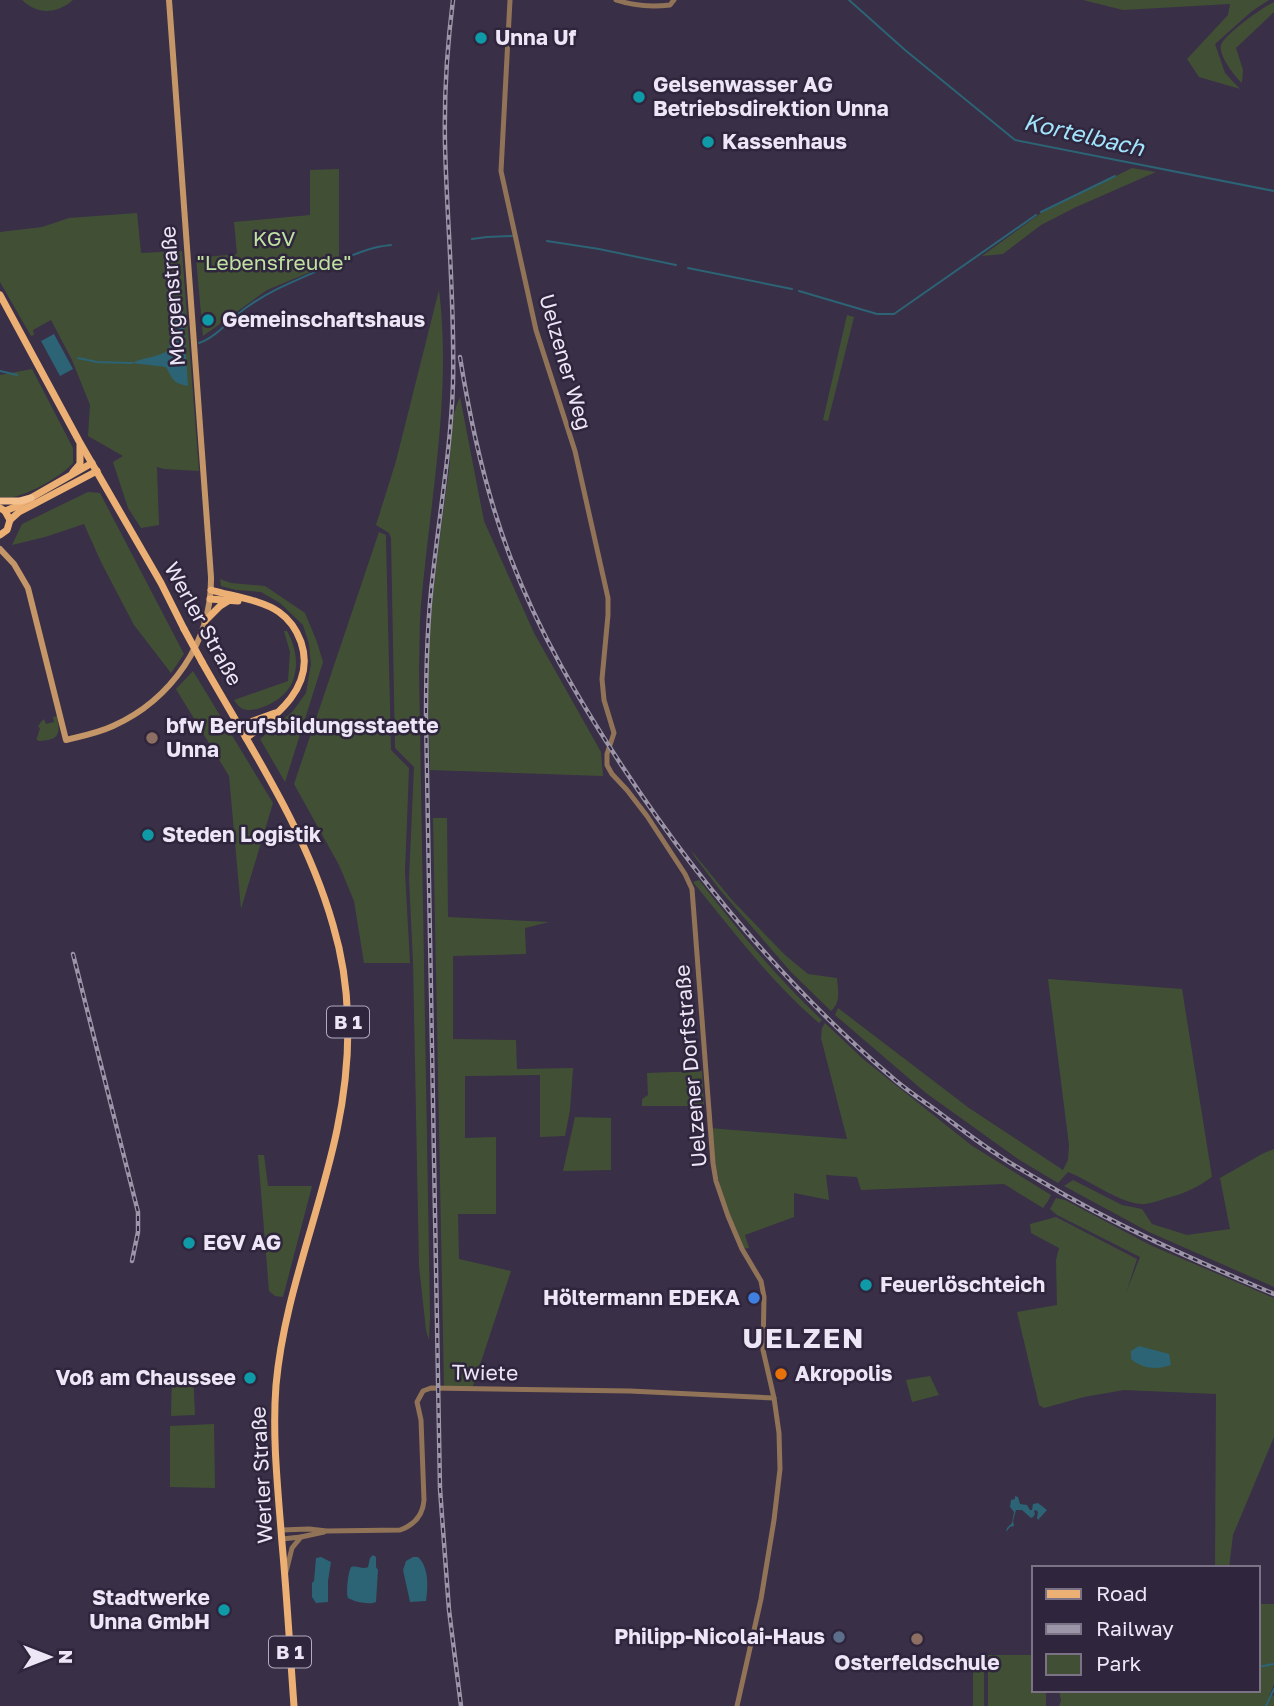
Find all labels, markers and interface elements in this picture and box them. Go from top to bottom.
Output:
place label: Unna Uf [495,24,576,50]
marker: Unna Uf [473,30,489,46]
place label: Gelsenwasser AG Betriebsdirektion Unna [653,71,889,121]
marker: Gelsenwasser AG Betriebsdirektion Unna [631,89,647,105]
water label: Kortelbach [1021,107,1148,162]
place label: Kassenhaus [722,128,847,154]
marker: Kassenhaus [700,134,716,150]
street label: Morgenstraße [154,225,190,367]
park label: KGV "Lebensfreude" [197,225,351,275]
street label: Uelzener Weg [534,291,598,433]
place label: Gemeinschaftshaus [222,306,425,332]
marker: Gemeinschaftshaus [200,312,216,328]
street label: Werler Straße [159,557,249,690]
place label: bfw Berufsbildungsstaette Unna [166,712,439,762]
marker: bfw Berufsbildungsstaette Unna [144,730,160,746]
place label: Steden Logistik [162,821,321,847]
marker: Steden Logistik [140,827,156,843]
street label: Uelzener Dorfstraße [668,964,712,1168]
road number: B 1 [327,1006,369,1038]
place label: EGV AG [203,1229,281,1255]
marker: EGV AG [181,1235,197,1251]
place label: Feuerlöschteich [880,1271,1045,1297]
marker: Feuerlöschteich [858,1277,874,1293]
place label: Höltermann EDEKA [543,1284,740,1310]
marker: Höltermann EDEKA [746,1290,762,1306]
district label: UELZEN [743,1321,865,1354]
street label: Twiete [452,1358,519,1386]
place label: Akropolis [795,1360,893,1386]
place label: Voß am Chaussee [56,1364,236,1390]
marker: Akropolis [773,1366,789,1382]
marker: Voß am Chaussee [242,1370,258,1386]
street label: Werler Straße [244,1406,278,1544]
legend [1032,1566,1260,1692]
text: Road [1096,1580,1147,1606]
place label: Stadtwerke Unna GmbH [89,1584,210,1634]
marker: Stadtwerke Unna GmbH [216,1602,232,1618]
text: Railway [1096,1615,1174,1641]
north arrow [14,1622,84,1692]
place label: Philipp-Nicolai-Haus [614,1623,825,1649]
marker: Philipp-Nicolai-Haus [831,1629,847,1645]
marker: Osterfeldschule [909,1631,925,1647]
road number: B 1 [269,1636,311,1668]
place label: Osterfeldschule [834,1649,1000,1675]
text: N [55,1650,78,1664]
text: Park [1096,1650,1142,1676]

